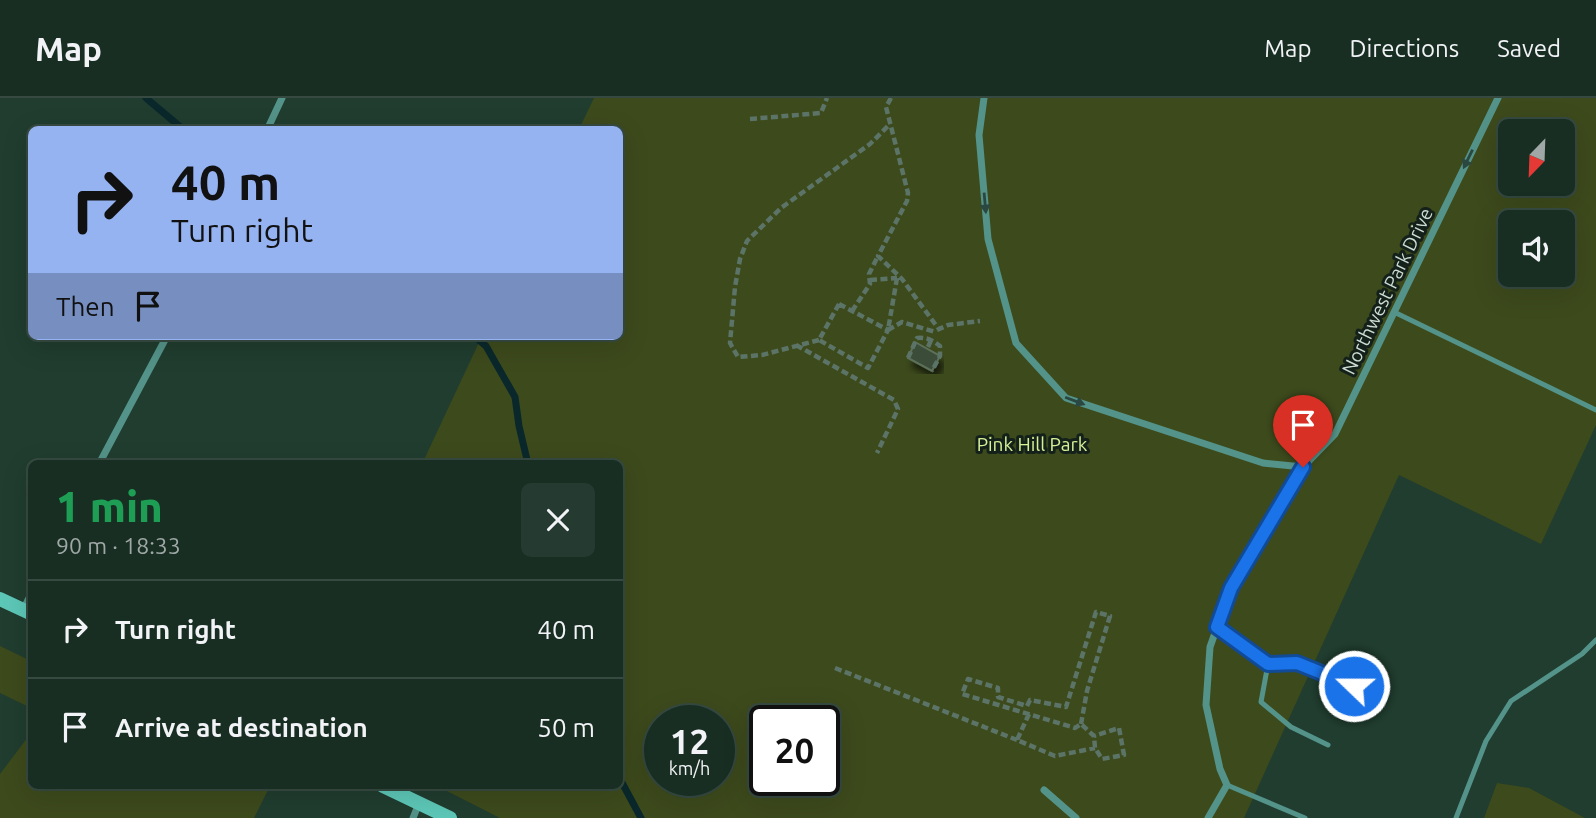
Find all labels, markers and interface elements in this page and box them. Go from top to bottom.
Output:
text: Map [35,30,102,67]
text: Map [1264,35,1311,62]
text: Directions [1349,35,1459,62]
text: Saved [1497,35,1561,62]
north arrow [1498,119,1575,196]
map controls [1498,119,1575,287]
one-way arrow [1463,149,1474,169]
icon: right [56,154,147,245]
text: 40 m [171,154,280,209]
one-way arrow [980,193,991,215]
street label: Northwest Park Drive [1337,204,1437,378]
button: sound [1498,210,1575,287]
text: Turn right [171,212,313,248]
icon: arrive [129,287,167,325]
text: Then [56,292,115,321]
one-way arrow [1065,395,1086,406]
pin [1273,395,1333,467]
icon: arrive [1284,406,1322,444]
park label: Pink Hill Park [977,433,1088,455]
text: 1 min [56,483,163,530]
button: close [521,483,595,557]
text: 90 m · 18:33 [56,533,181,558]
icon: right [56,610,94,648]
text: Turn right [115,615,236,644]
text: 40 m [537,615,595,644]
position arrow [1317,649,1391,723]
speed limit sign: 20 [749,705,840,796]
icon: arrive [56,708,94,746]
text: Arrive at destination [115,713,368,742]
text: 50 m [537,713,595,742]
text: 12 [670,721,709,761]
text: km/h [669,758,710,778]

